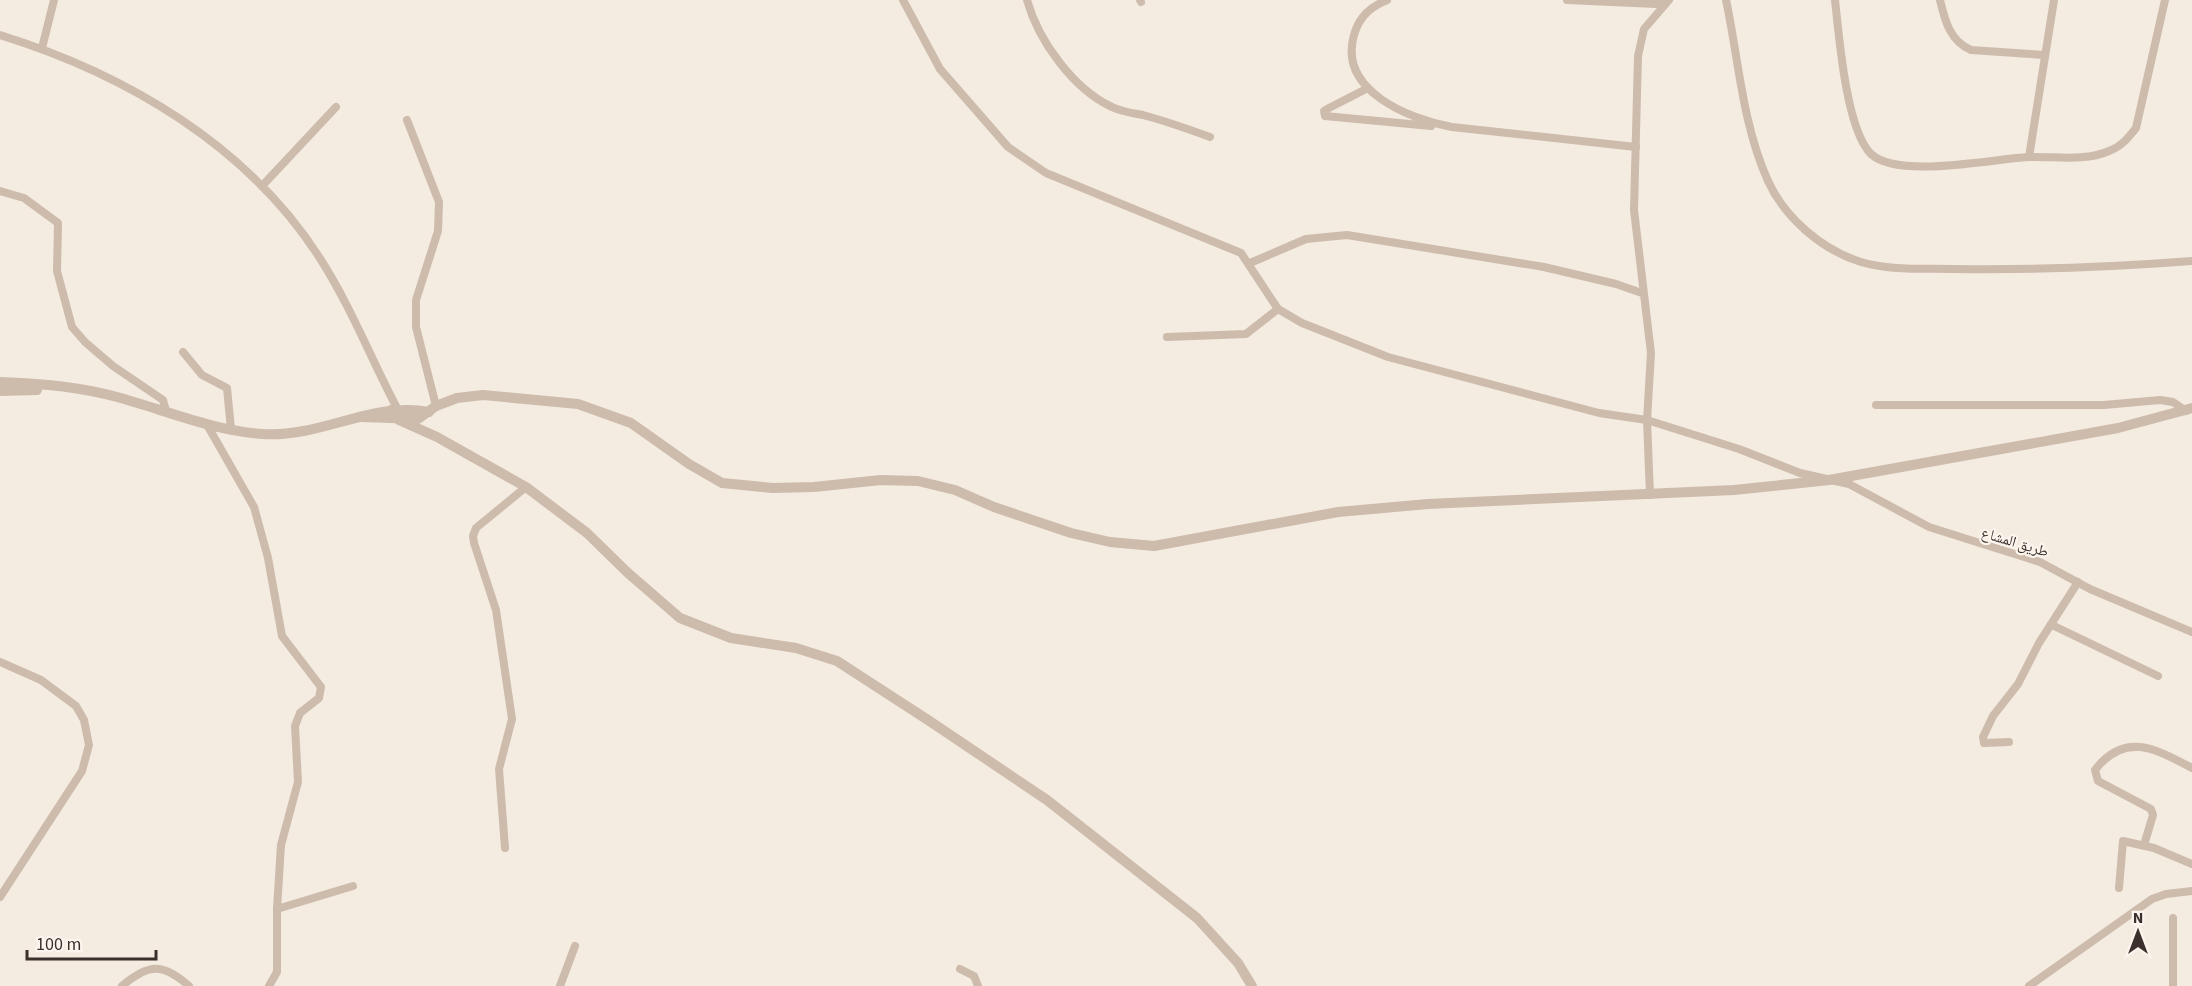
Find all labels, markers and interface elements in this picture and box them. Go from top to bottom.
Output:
street label: طريق المشاع [1979,522,2051,563]
north arrow [2108,902,2168,962]
text: N [2133,907,2143,929]
scale bar [27,923,156,961]
text: 100 m [36,932,81,957]

